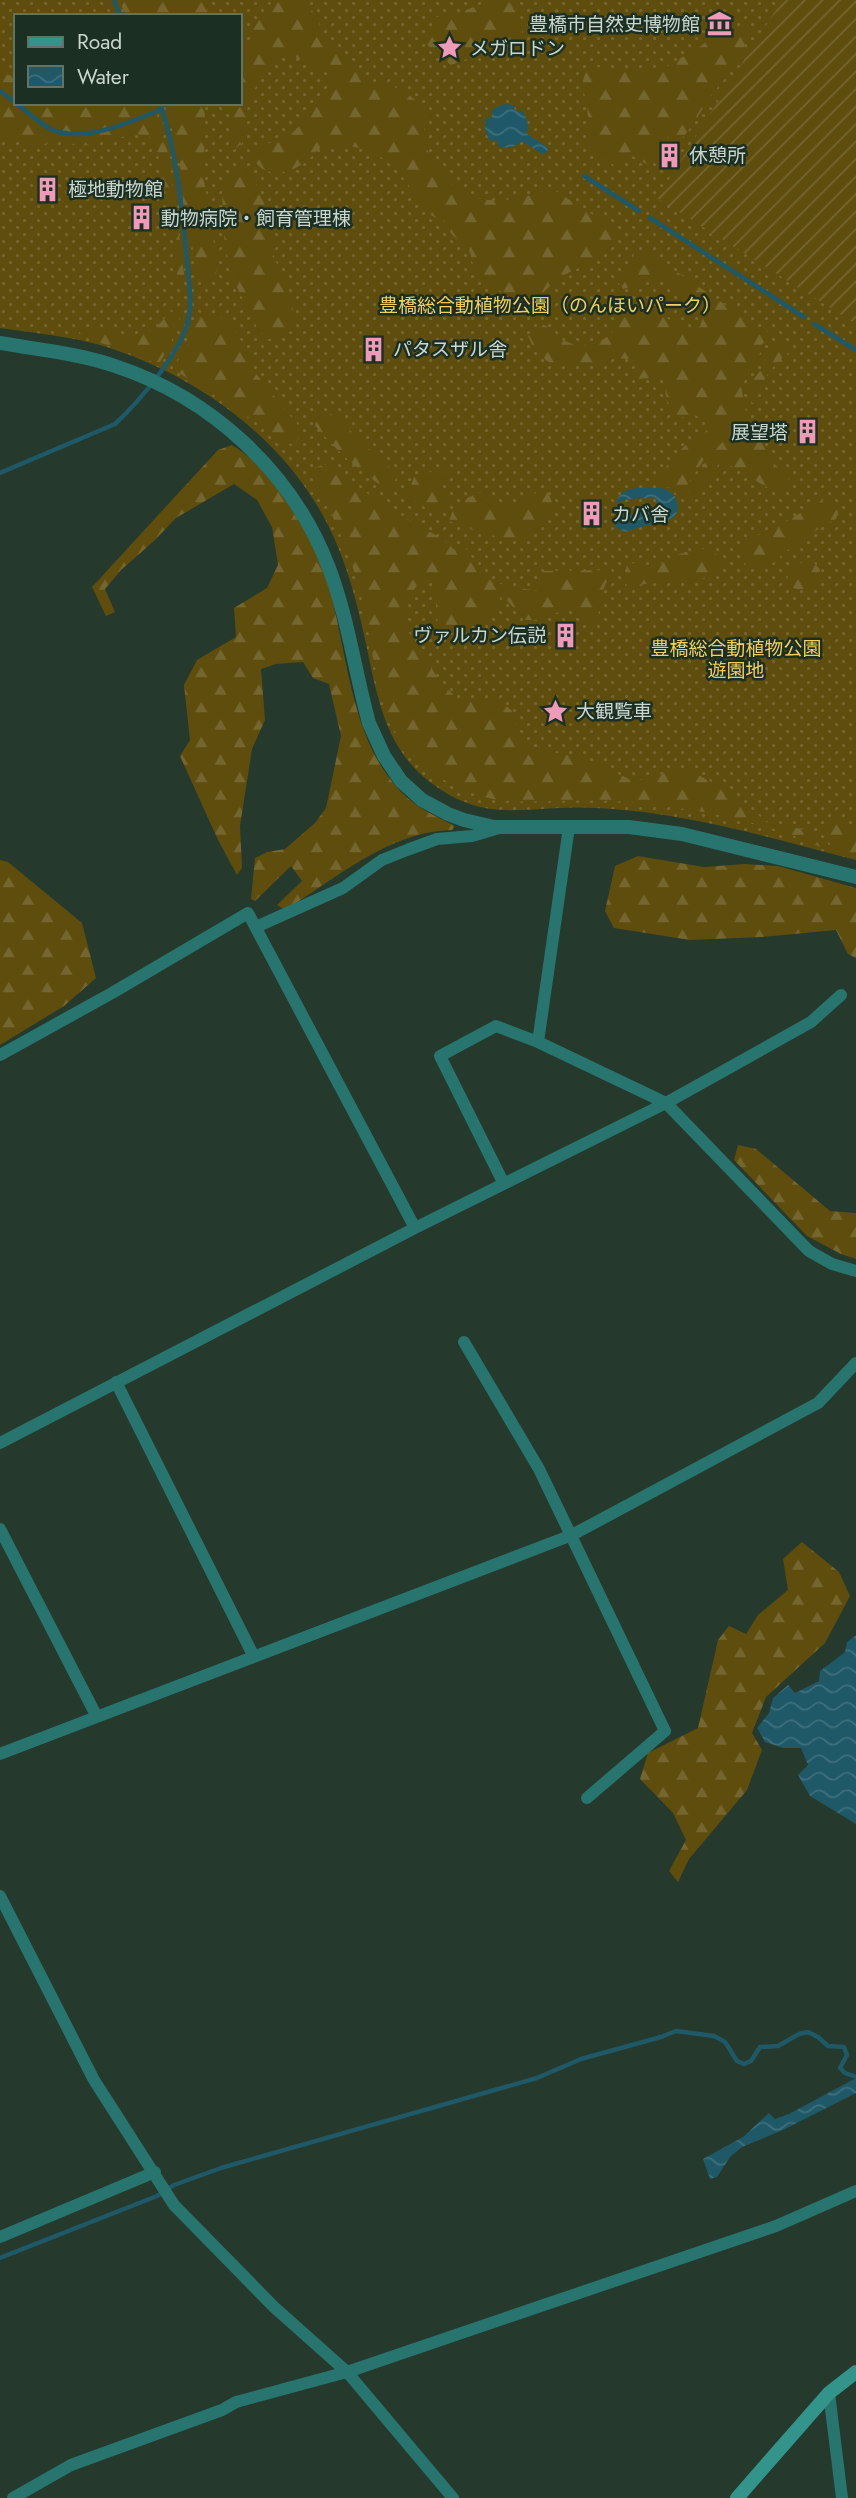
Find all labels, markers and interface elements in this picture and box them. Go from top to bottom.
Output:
museum icon: 豊橋市自然史博物館 [706,10,734,38]
place label: 豊橋市自然史博物館 [529,11,700,38]
legend [14,14,242,105]
text: Road [77,27,122,57]
place icon: メガロドン [436,34,464,62]
place label: メガロドン [470,35,565,62]
text: Water [77,62,130,92]
building icon: 休憩所 [655,141,683,169]
place label: 休憩所 [689,142,746,169]
building icon: 極地動物館 [34,175,62,203]
place label: 極地動物館 [68,176,163,203]
building icon: 動物病院・飼育管理棟 [127,204,155,232]
place label: 動物病院・飼育管理棟 [161,205,351,232]
park label: 豊橋総合動植物公園（のんほいパーク） [379,292,721,319]
building icon: パタスザル舎 [359,335,387,363]
place label: パタスザル舎 [393,336,507,363]
building icon: 展望塔 [794,418,822,446]
place label: 展望塔 [731,419,788,446]
building icon: カバ舎 [578,500,606,528]
place label: カバ舎 [612,501,669,528]
building icon: ヴァルカン伝説 [552,621,580,649]
place label: ヴァルカン伝説 [414,622,546,649]
park label: 豊橋総合動植物公園 遊園地 [650,635,822,684]
place icon: 大観覧車 [542,697,570,725]
place label: 大観覧車 [576,698,652,725]

